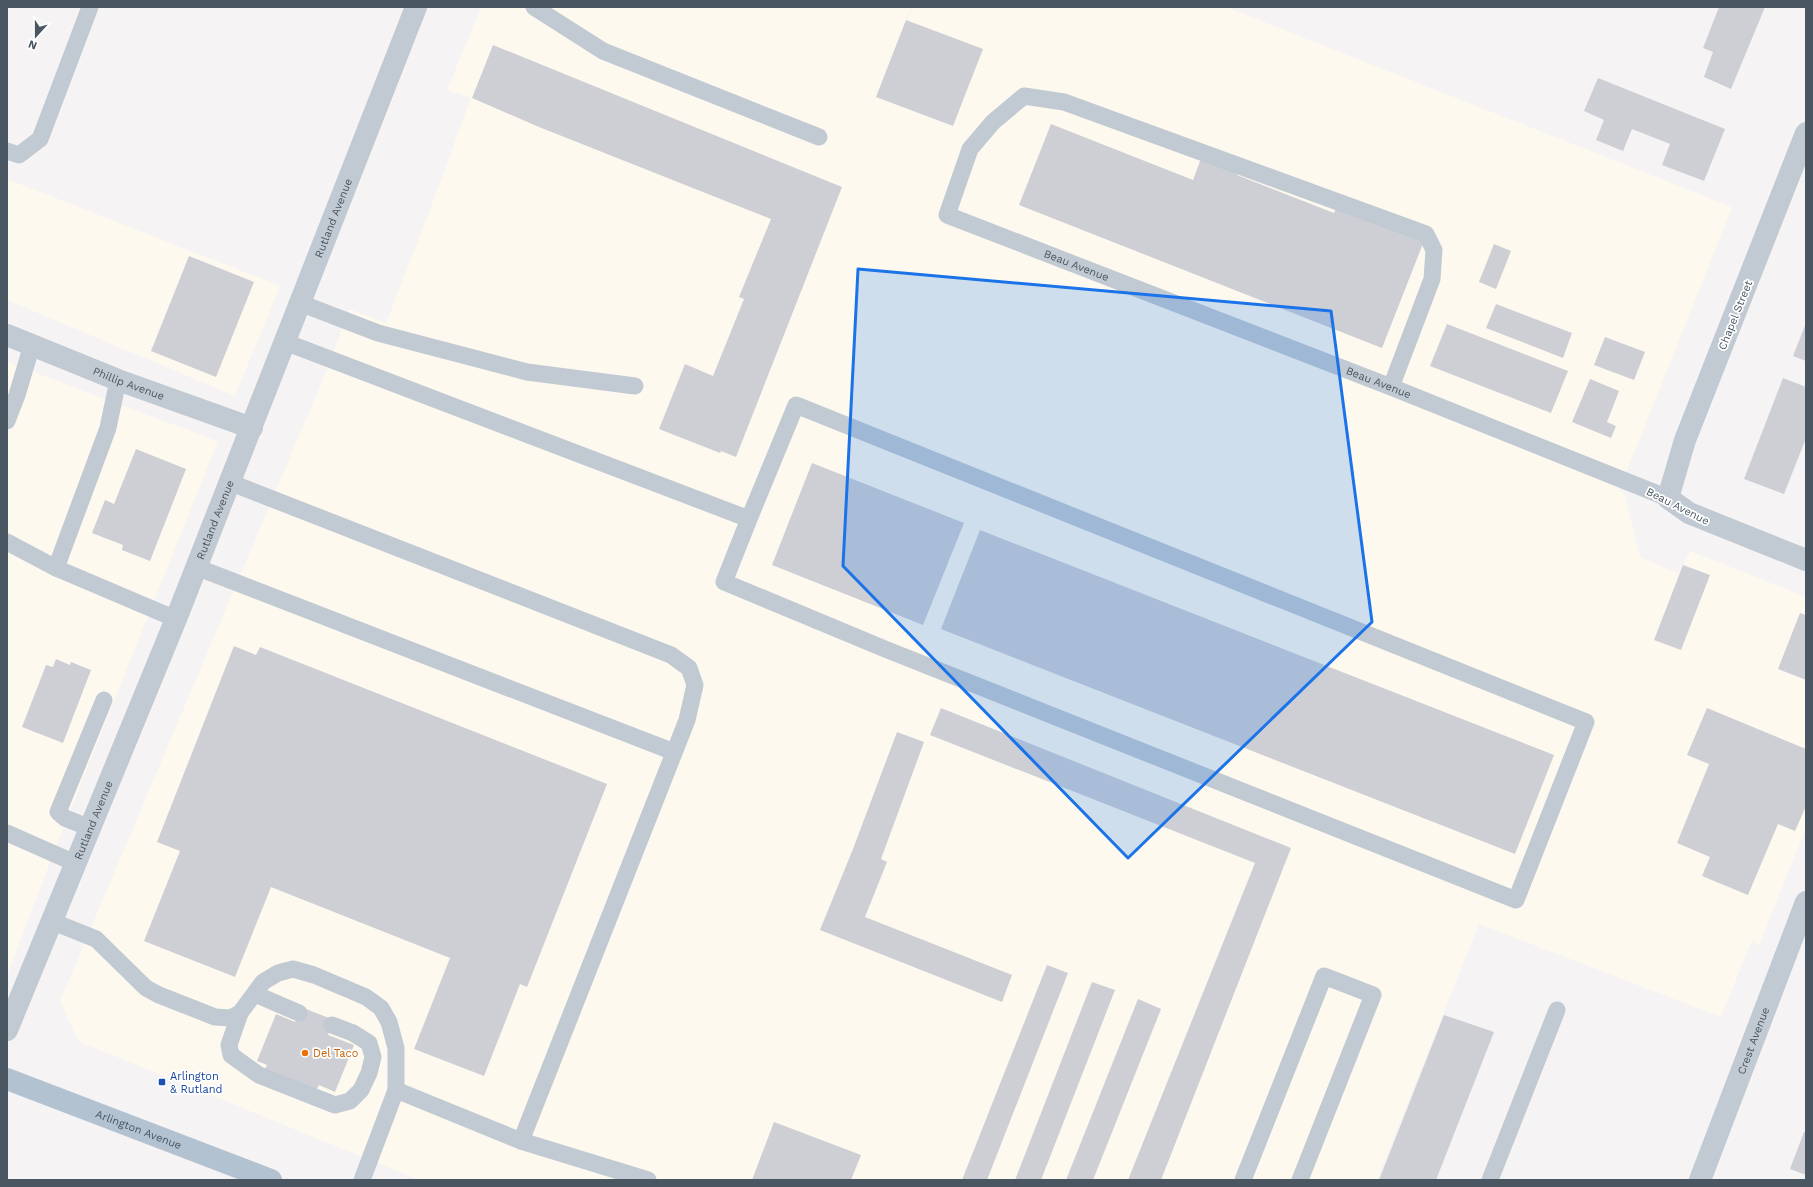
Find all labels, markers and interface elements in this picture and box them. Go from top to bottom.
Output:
north arrow [16,16,56,56]
text: N [26,37,39,52]
street label: Rutland Avenue [312,177,355,260]
street label: Beau Avenue [1042,247,1111,284]
street label: Chapel Street [1716,278,1755,352]
street label: Beau Avenue [1344,364,1413,401]
street label: Phillip Avenue [91,365,166,403]
street label: Rutland Avenue [194,478,237,562]
street label: Beau Avenue [1644,485,1711,528]
street label: Rutland Avenue [72,779,116,862]
street label: Crest Avenue [1735,1006,1772,1076]
place label: Del Taco [313,1047,358,1060]
marker: Del Taco [300,1048,310,1058]
place label: Arlington & Rutland [170,1070,223,1096]
marker: Arlington & Rutland [157,1077,167,1087]
street label: Arlington Avenue [94,1108,183,1152]

